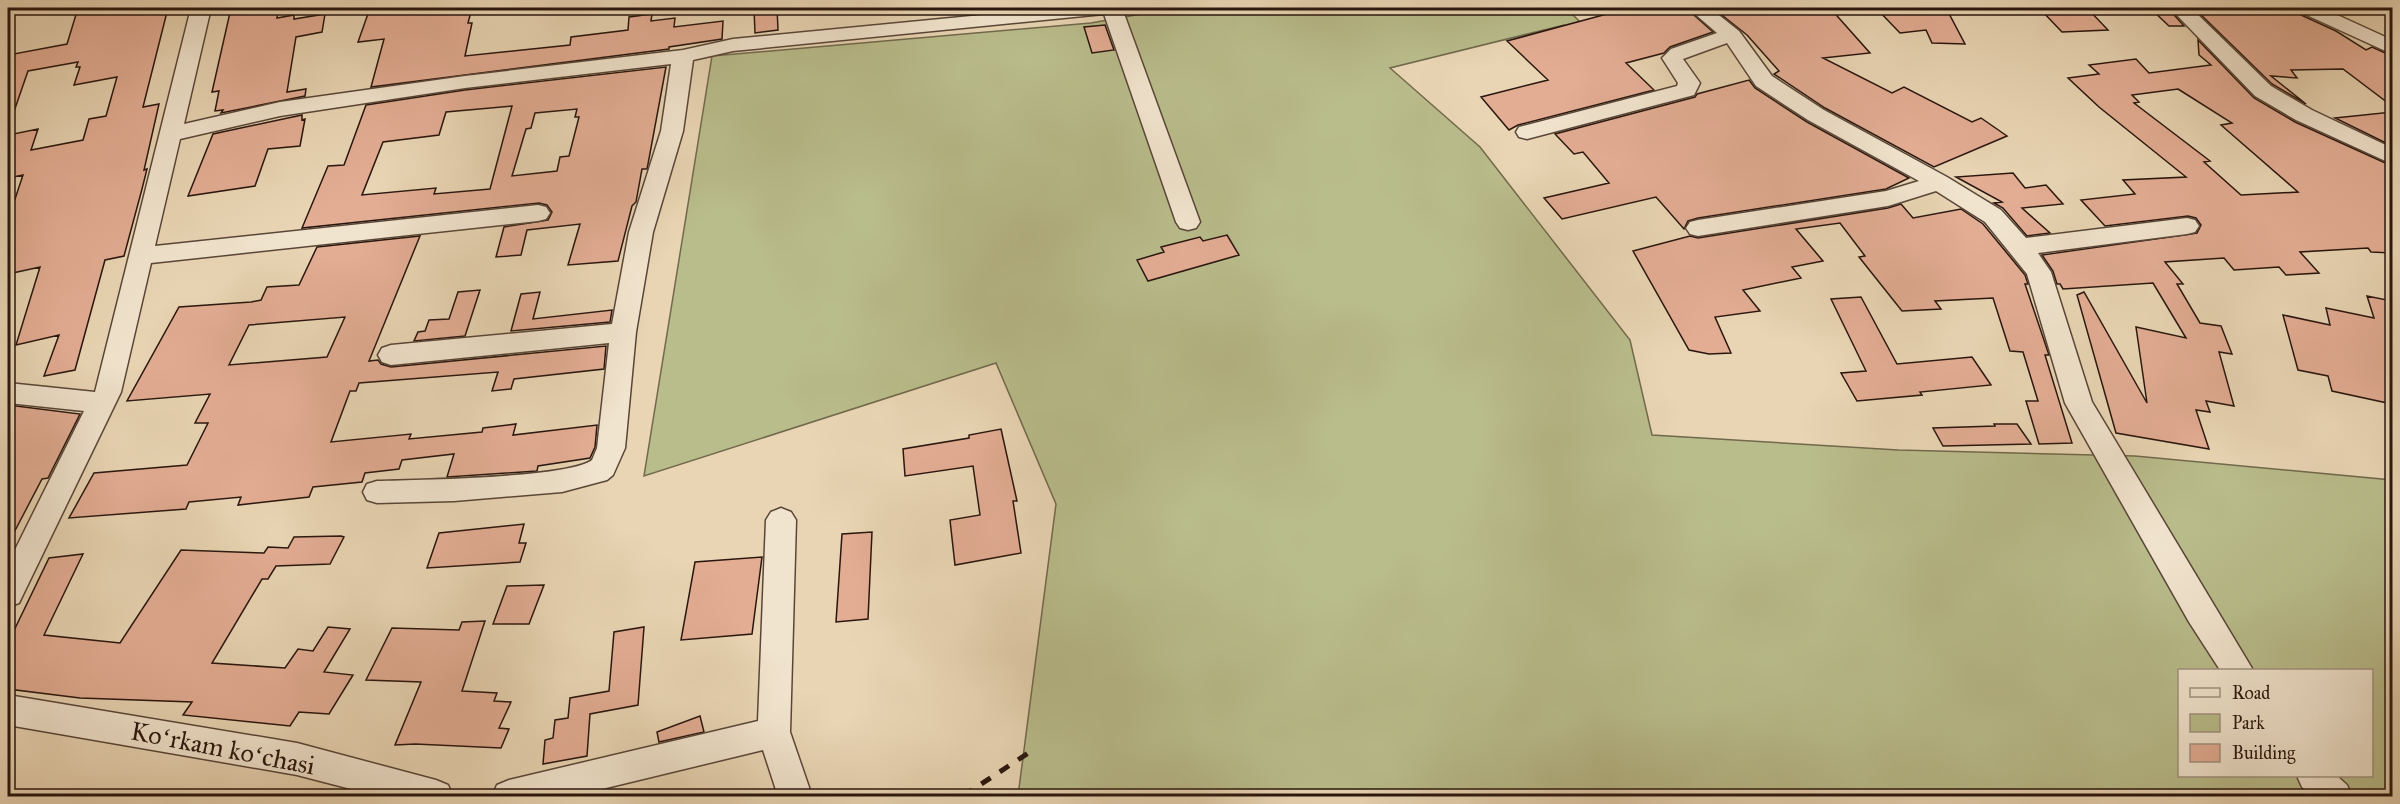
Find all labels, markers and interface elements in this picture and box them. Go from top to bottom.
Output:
legend [2178,669,2373,777]
text: Road [2232,682,2270,704]
text: Park [2232,712,2265,734]
street label: Koʻrkam koʻchasi [128,714,318,782]
text: Building [2232,742,2296,765]

